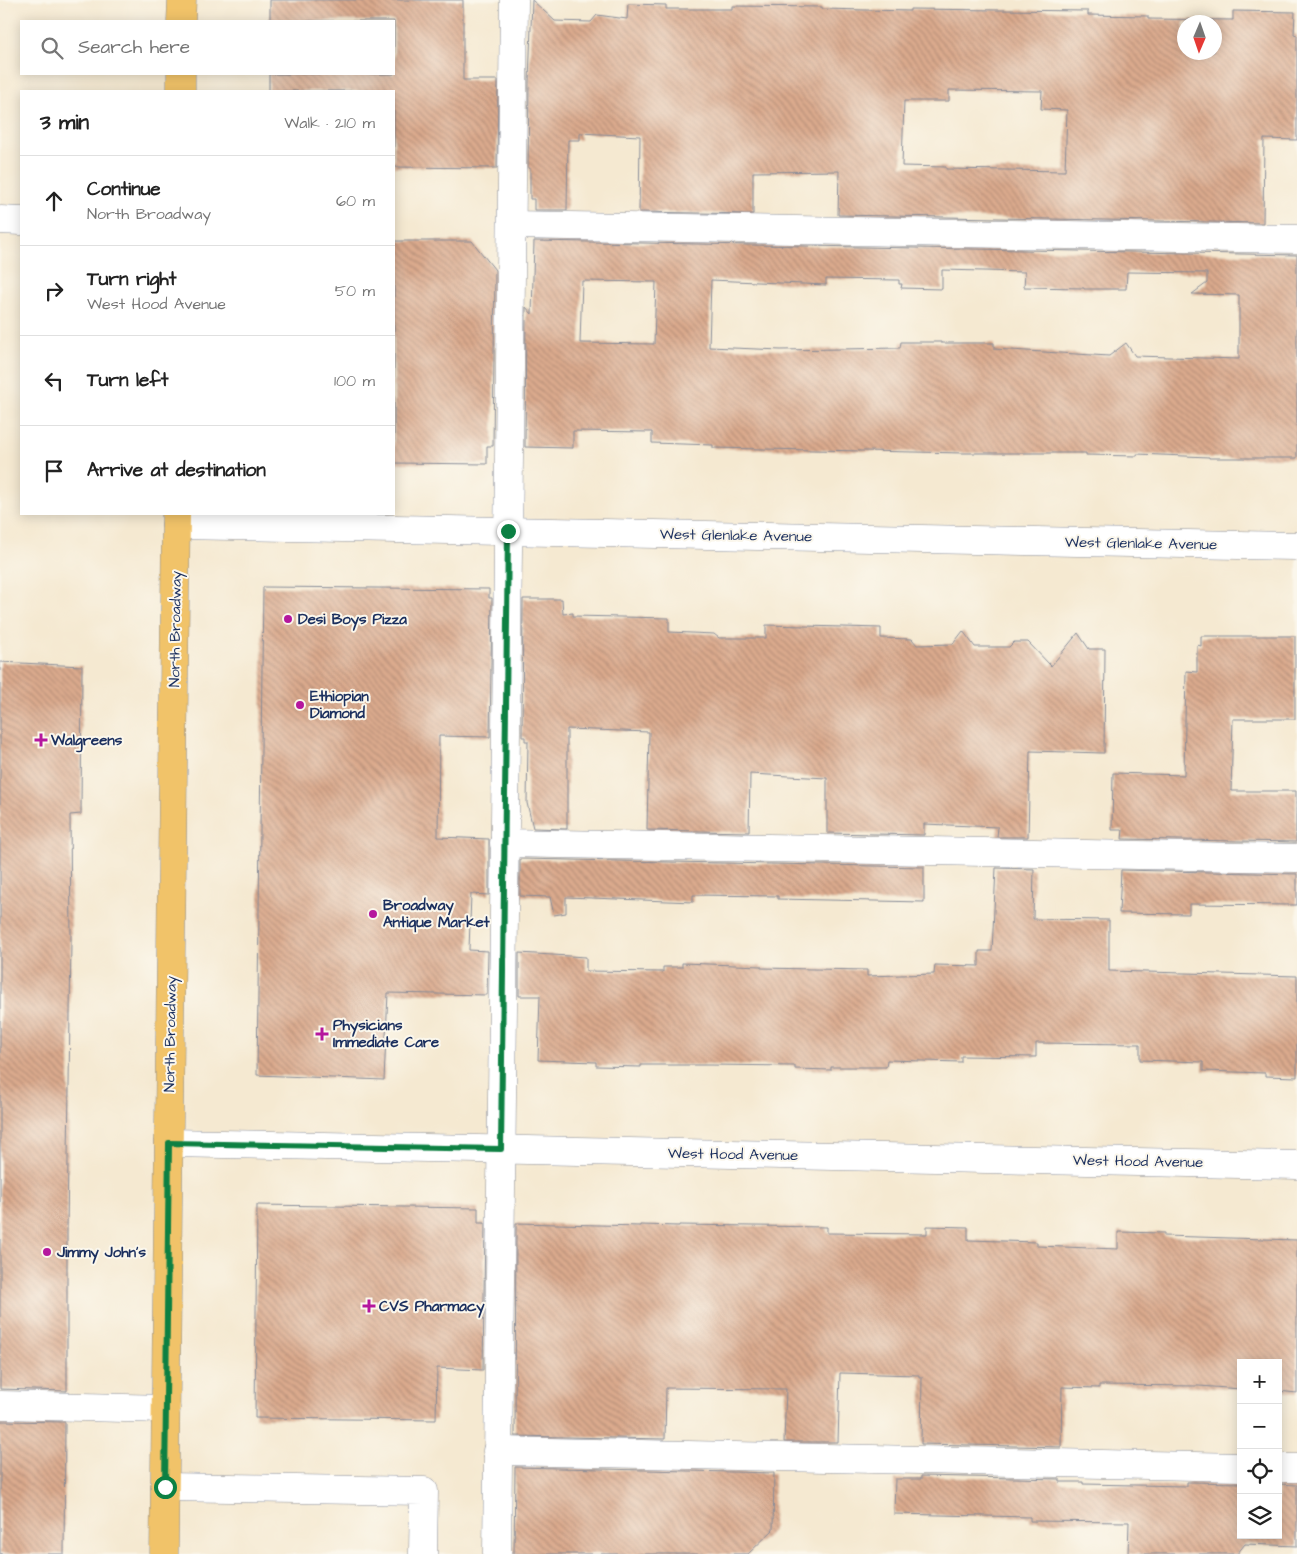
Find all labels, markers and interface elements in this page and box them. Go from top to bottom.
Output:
north arrow [1177,15,1222,60]
search box [20,20,395,75]
icon: search [38,34,66,62]
text: Search here [78,34,190,61]
text: 3 min [40,108,89,137]
text: Walk · 210 m [284,112,375,134]
text: Continue [87,176,161,203]
icon: ahead [40,187,68,215]
text: 60 m [336,190,375,212]
text: North Broadway [87,203,211,225]
text: Turn right [87,266,176,293]
icon: right [40,277,68,305]
text: 50 m [335,280,375,302]
text: West Hood Avenue [87,293,226,315]
icon: left [40,367,68,395]
text: Turn left [87,367,168,394]
text: 100 m [334,370,375,392]
icon: arrive [40,457,68,485]
text: Arrive at destination [87,457,266,484]
route end [497,520,520,543]
street label: West Glenlake Avenue [660,524,812,547]
street label: West Glenlake Avenue [1065,532,1217,555]
street label: North Broadway [164,571,188,687]
place label: Desi Boys Pizza [298,609,407,631]
marker: Desi Boys Pizza [282,613,294,625]
place label: Ethiopian Diamond [310,686,369,724]
marker: Ethiopian Diamond [294,699,306,711]
place label: Walgreens [50,730,123,753]
marker: Walgreens [35,734,47,746]
place label: Broadway Antique Market [383,895,491,933]
marker: Broadway Antique Market [367,908,379,920]
street label: North Broadway [159,976,183,1092]
place label: Physicians Immediate Care [333,1015,439,1053]
marker: Physicians Immediate Care [315,1027,329,1041]
street label: West Hood Avenue [668,1143,798,1166]
street label: West Hood Avenue [1073,1150,1203,1173]
place label: Jimmy John's [56,1242,147,1264]
marker: Jimmy John's [41,1246,53,1258]
place label: CVS Pharmacy [379,1296,485,1318]
marker: CVS Pharmacy [363,1300,375,1312]
map controls [1237,1359,1282,1539]
button: + [1237,1359,1282,1404]
button: − [1237,1404,1282,1449]
button: locate [1237,1449,1282,1494]
route start [154,1476,177,1499]
button: layers [1237,1494,1282,1539]

